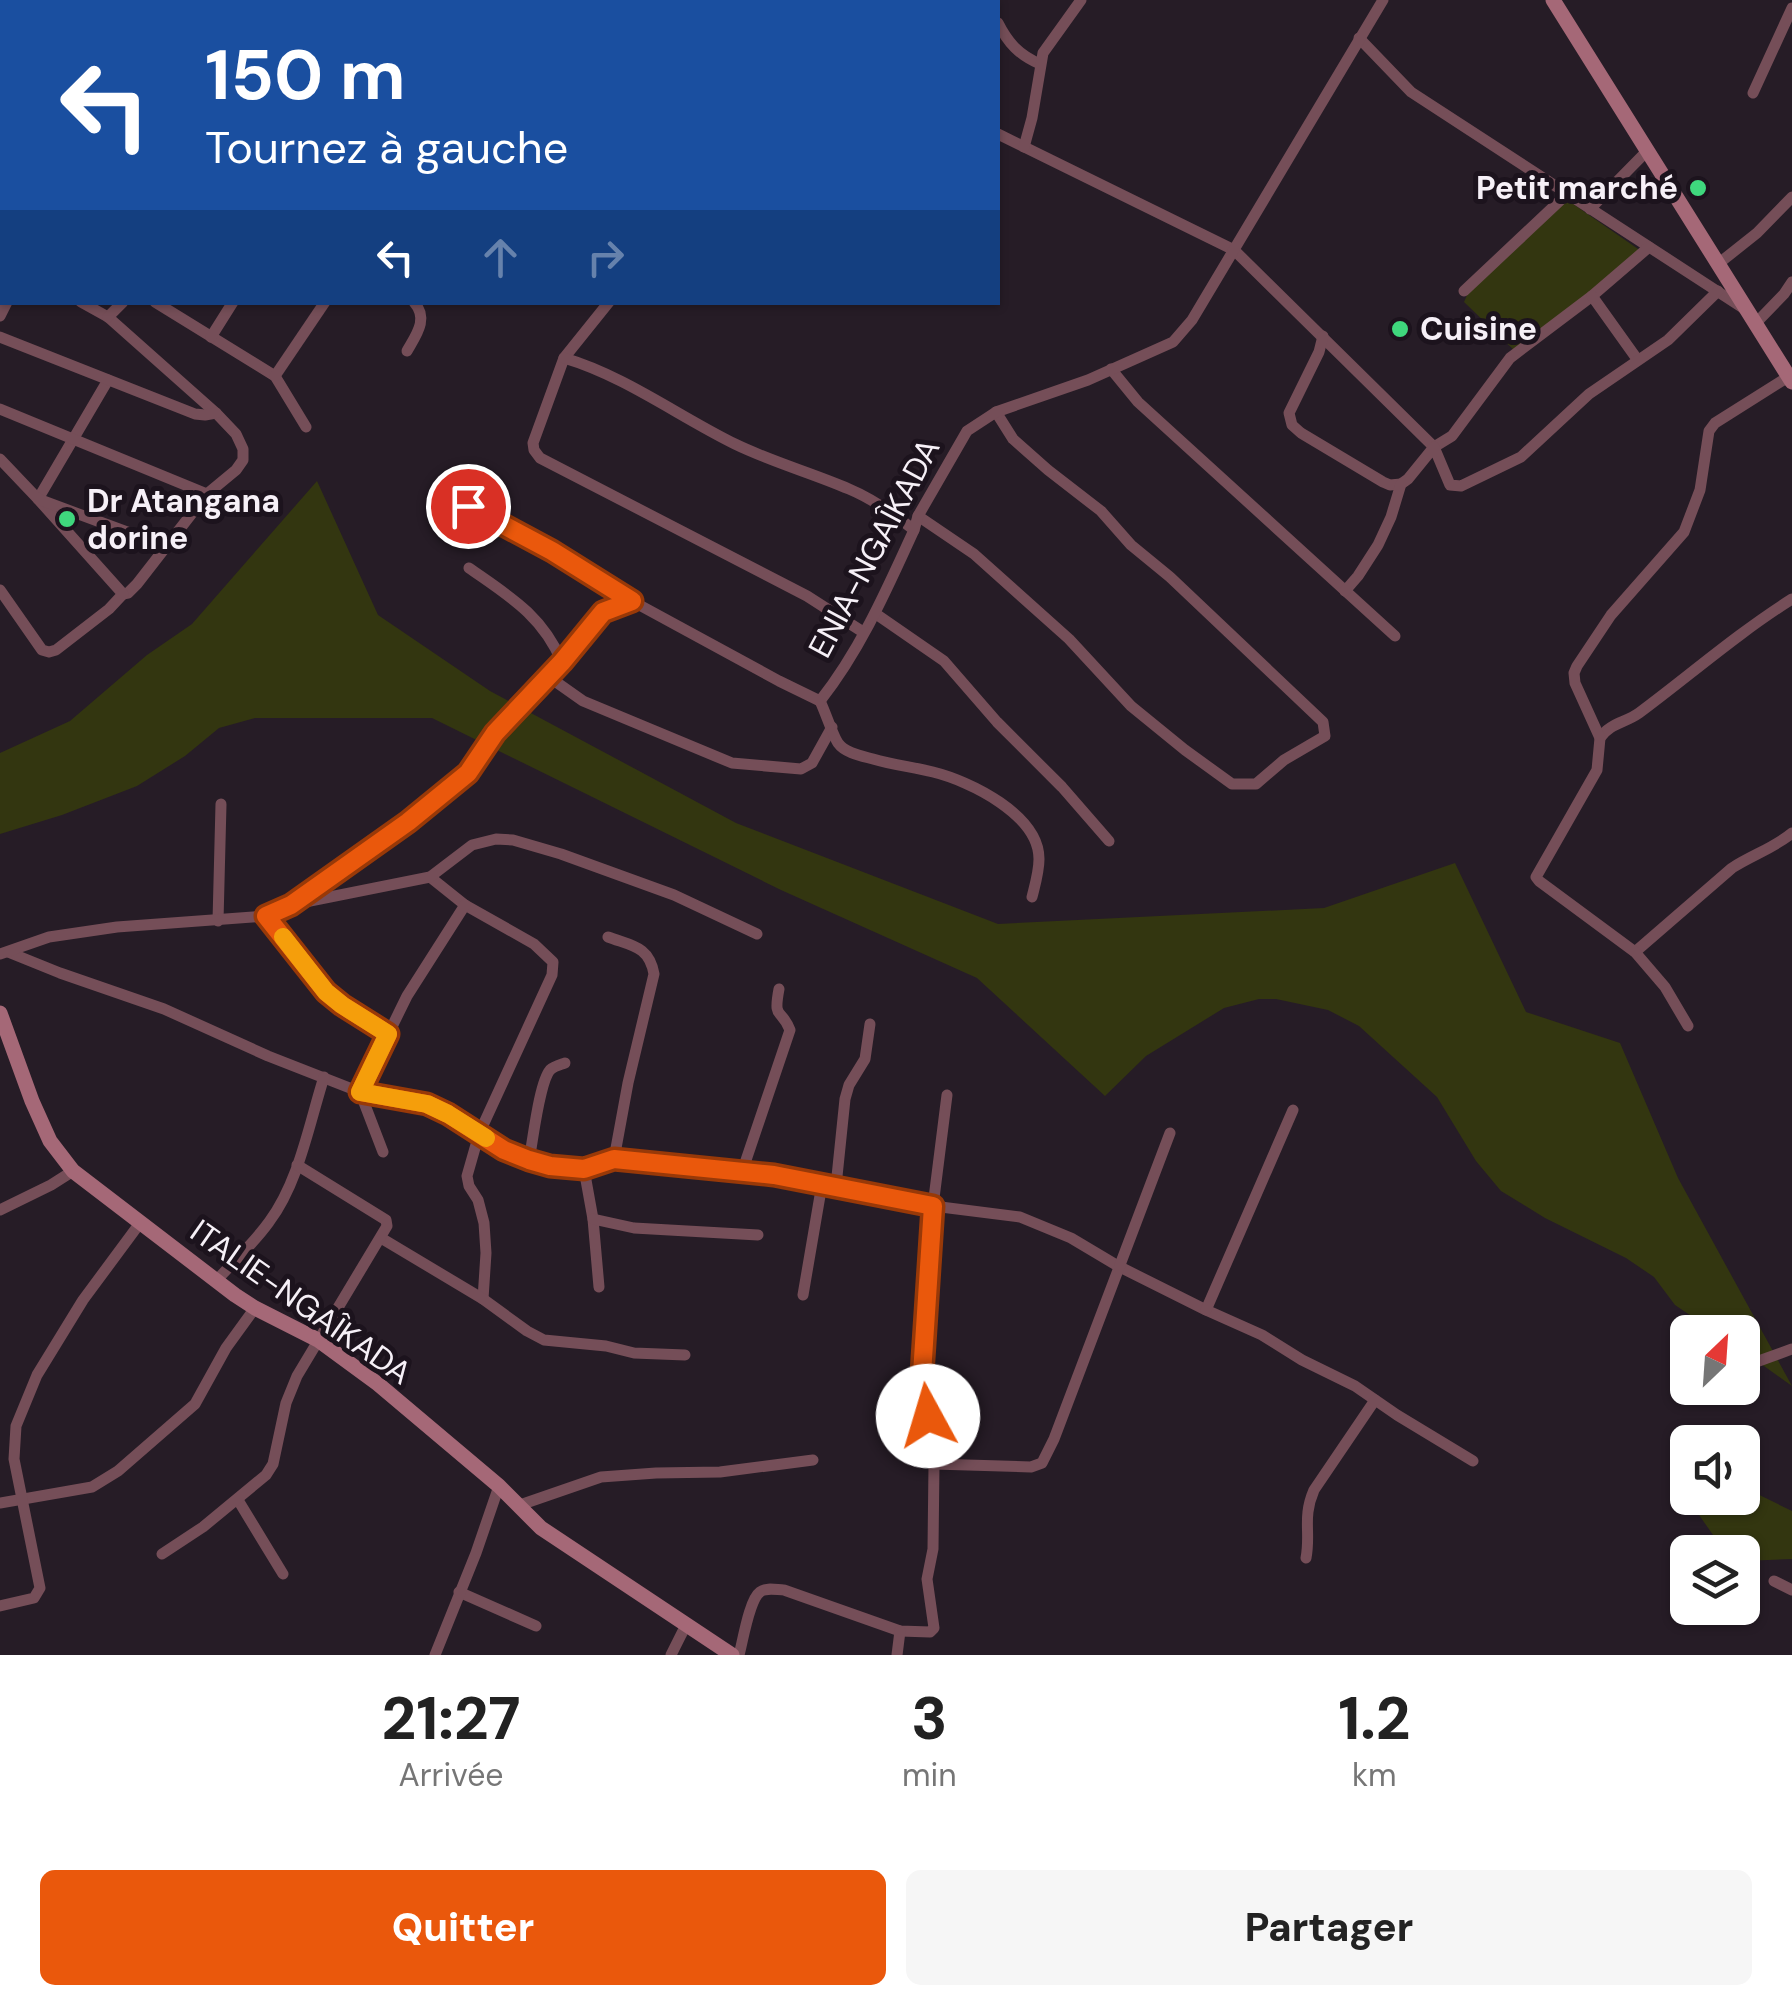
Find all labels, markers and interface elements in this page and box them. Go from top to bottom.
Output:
text: 150 m [205,30,406,121]
icon: left [40,40,170,170]
text: Tournez à gauche [205,118,568,177]
place label: Petit marché [1476,167,1678,209]
marker: Petit marché [1687,177,1709,199]
icon: left [368,230,423,285]
icon: ahead [473,230,528,285]
icon: right [578,230,633,285]
place label: Cuisine [1420,308,1537,350]
marker: Cuisine [1389,318,1411,340]
street label: ENIA-NGAÎKADA [799,431,949,665]
pin [426,464,511,549]
icon: arrive [441,479,496,534]
place label: Dr Atangana dorine [87,480,280,559]
marker: Dr Atangana dorine [56,508,78,530]
street label: ITALIE-NGAÎKADA [182,1210,420,1394]
north arrow [1670,1315,1760,1405]
map controls [1670,1315,1760,1625]
position arrow [876,1364,980,1468]
button: sound [1670,1425,1760,1515]
button: layers [1670,1535,1760,1625]
text: 21:27 [382,1679,521,1758]
text: 3 [911,1679,947,1758]
text: 1.2 [1338,1679,1410,1758]
text: Arrivée [399,1754,504,1796]
text: min [902,1754,957,1796]
text: km [1352,1754,1397,1796]
button: Quitter [40,1870,886,1985]
button: Partager [906,1870,1752,1985]

